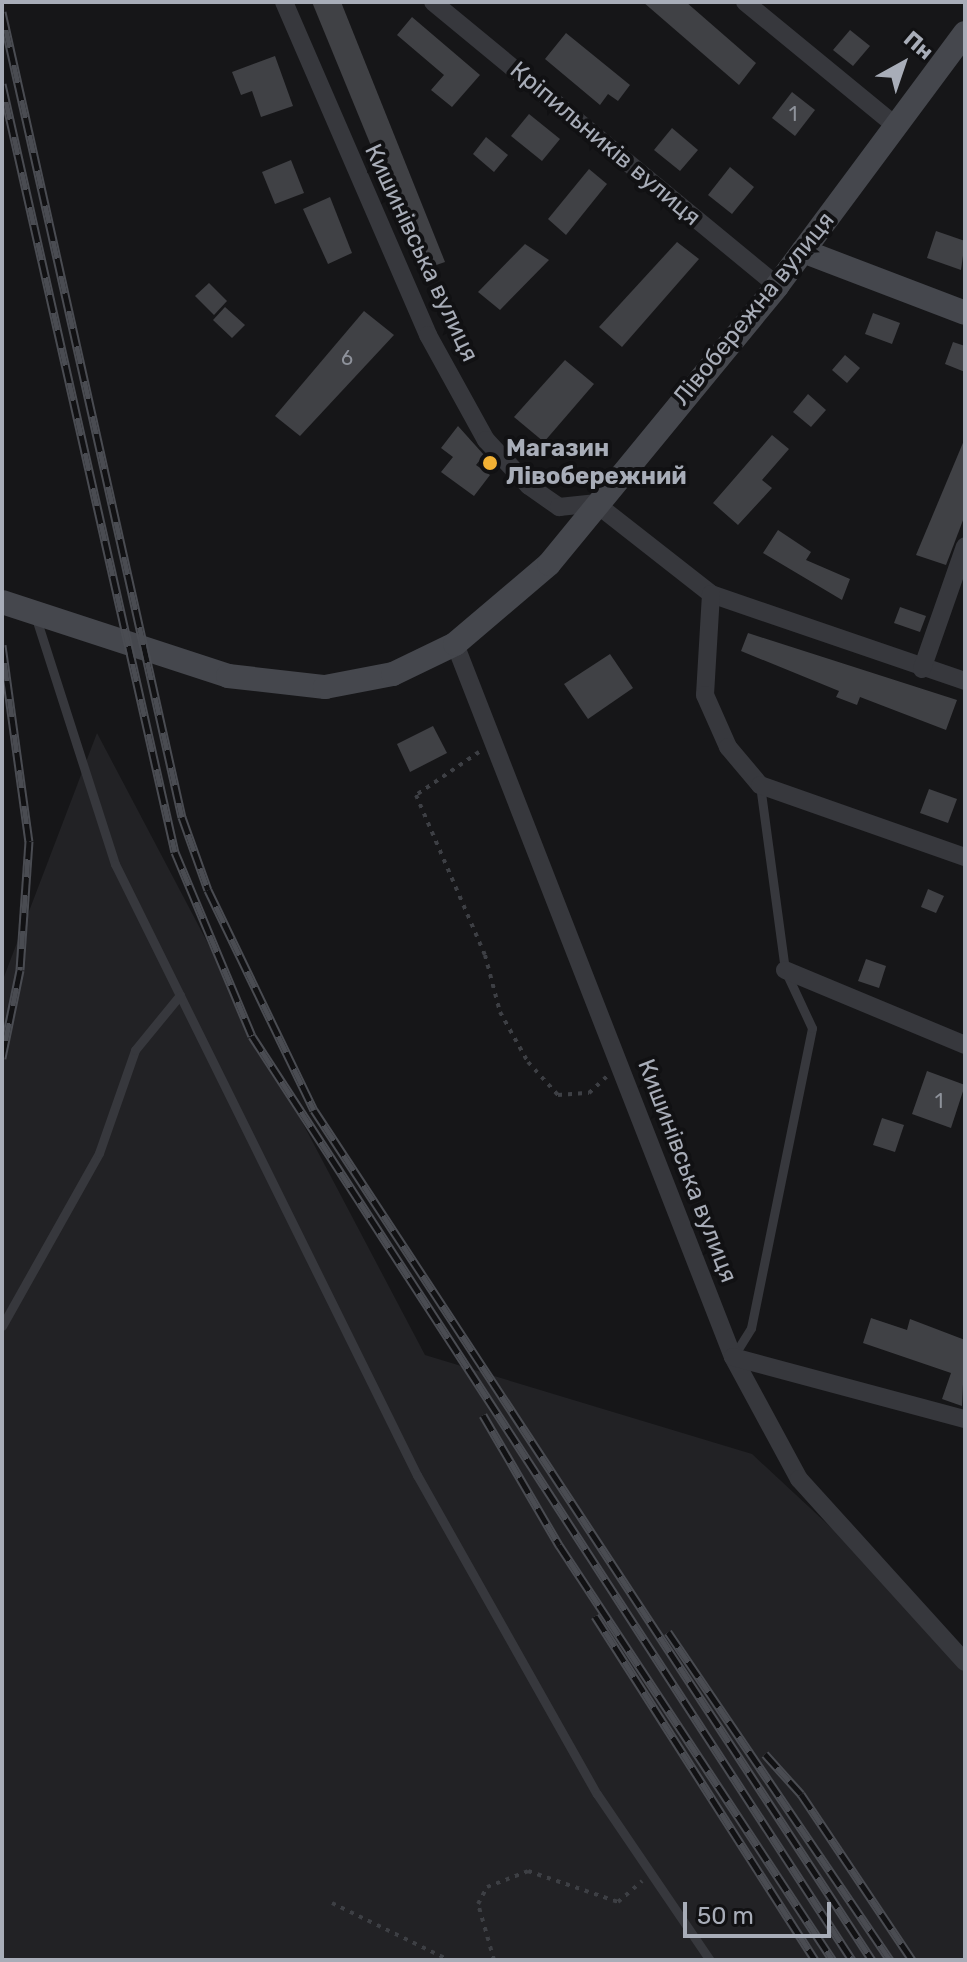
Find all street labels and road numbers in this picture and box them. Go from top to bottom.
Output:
street label: Кріпильників вулиця [504,56,706,232]
street label: Кишинівська вулиця [358,140,484,366]
street label: Лівобережна вулиця [667,207,841,411]
street label: Кишинівська вулиця [631,1055,743,1287]

